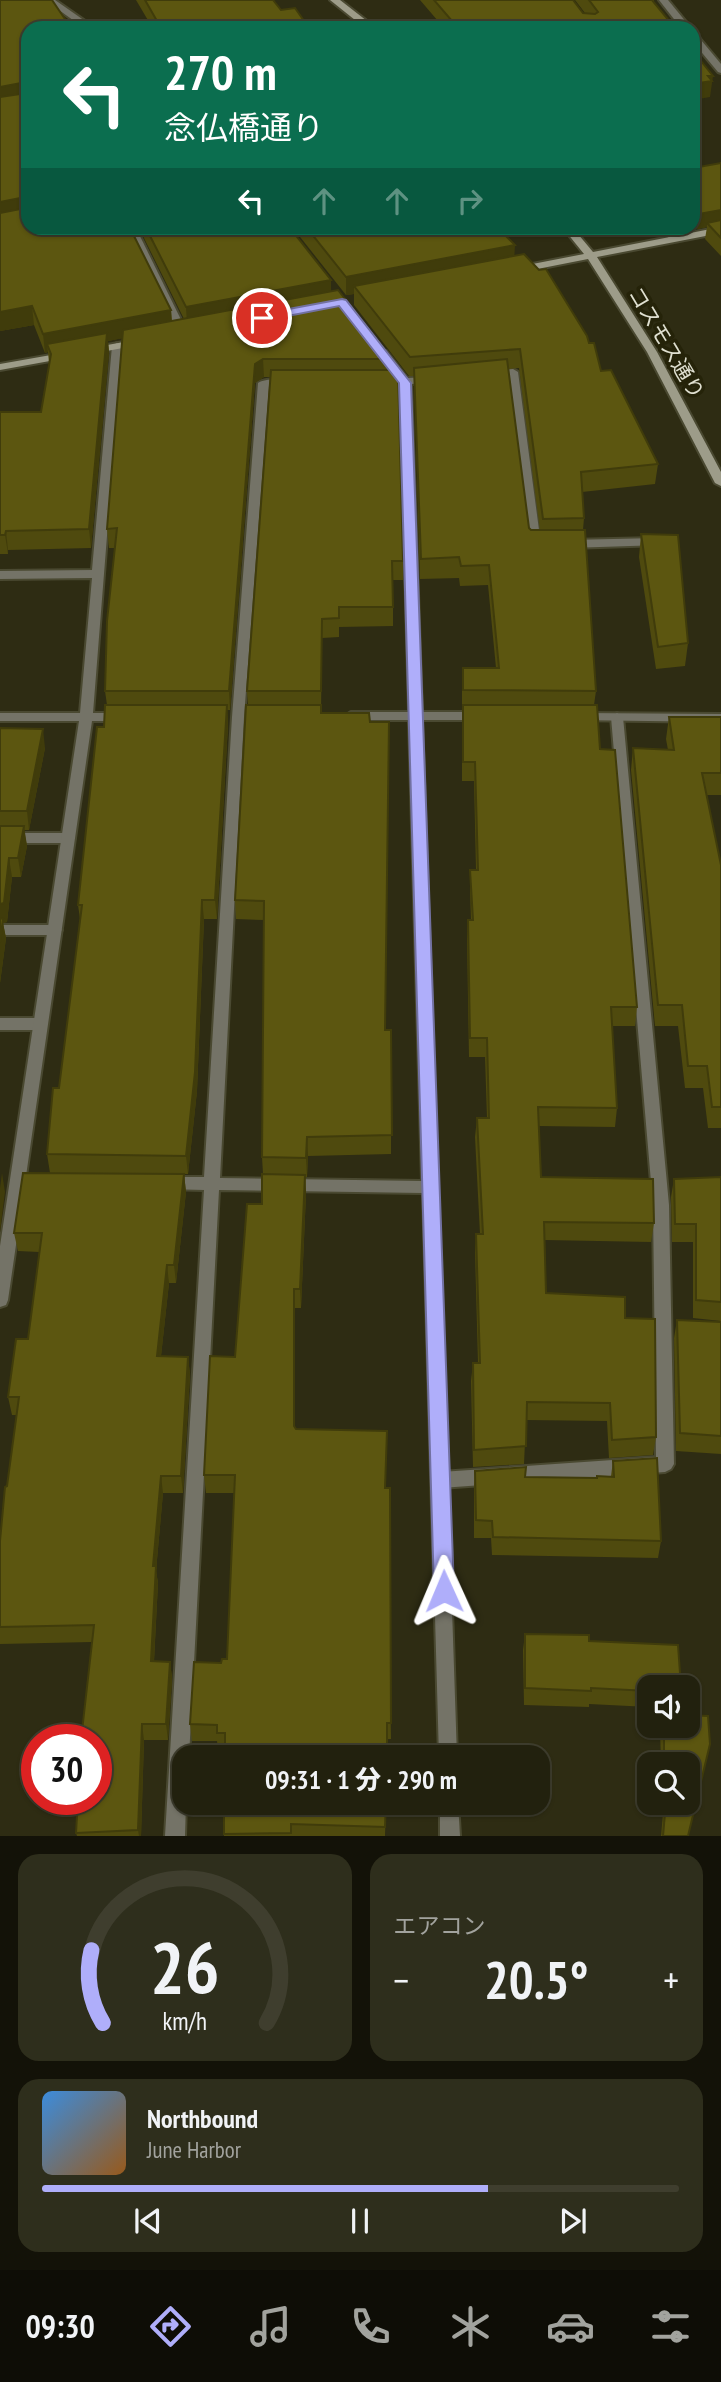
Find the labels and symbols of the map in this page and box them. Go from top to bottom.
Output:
street label: コスモス通り [622,282,710,404]
pin [232,288,292,348]
position arrow [407,1554,481,1628]
speed limit sign: 30 [21,1724,112,1815]

